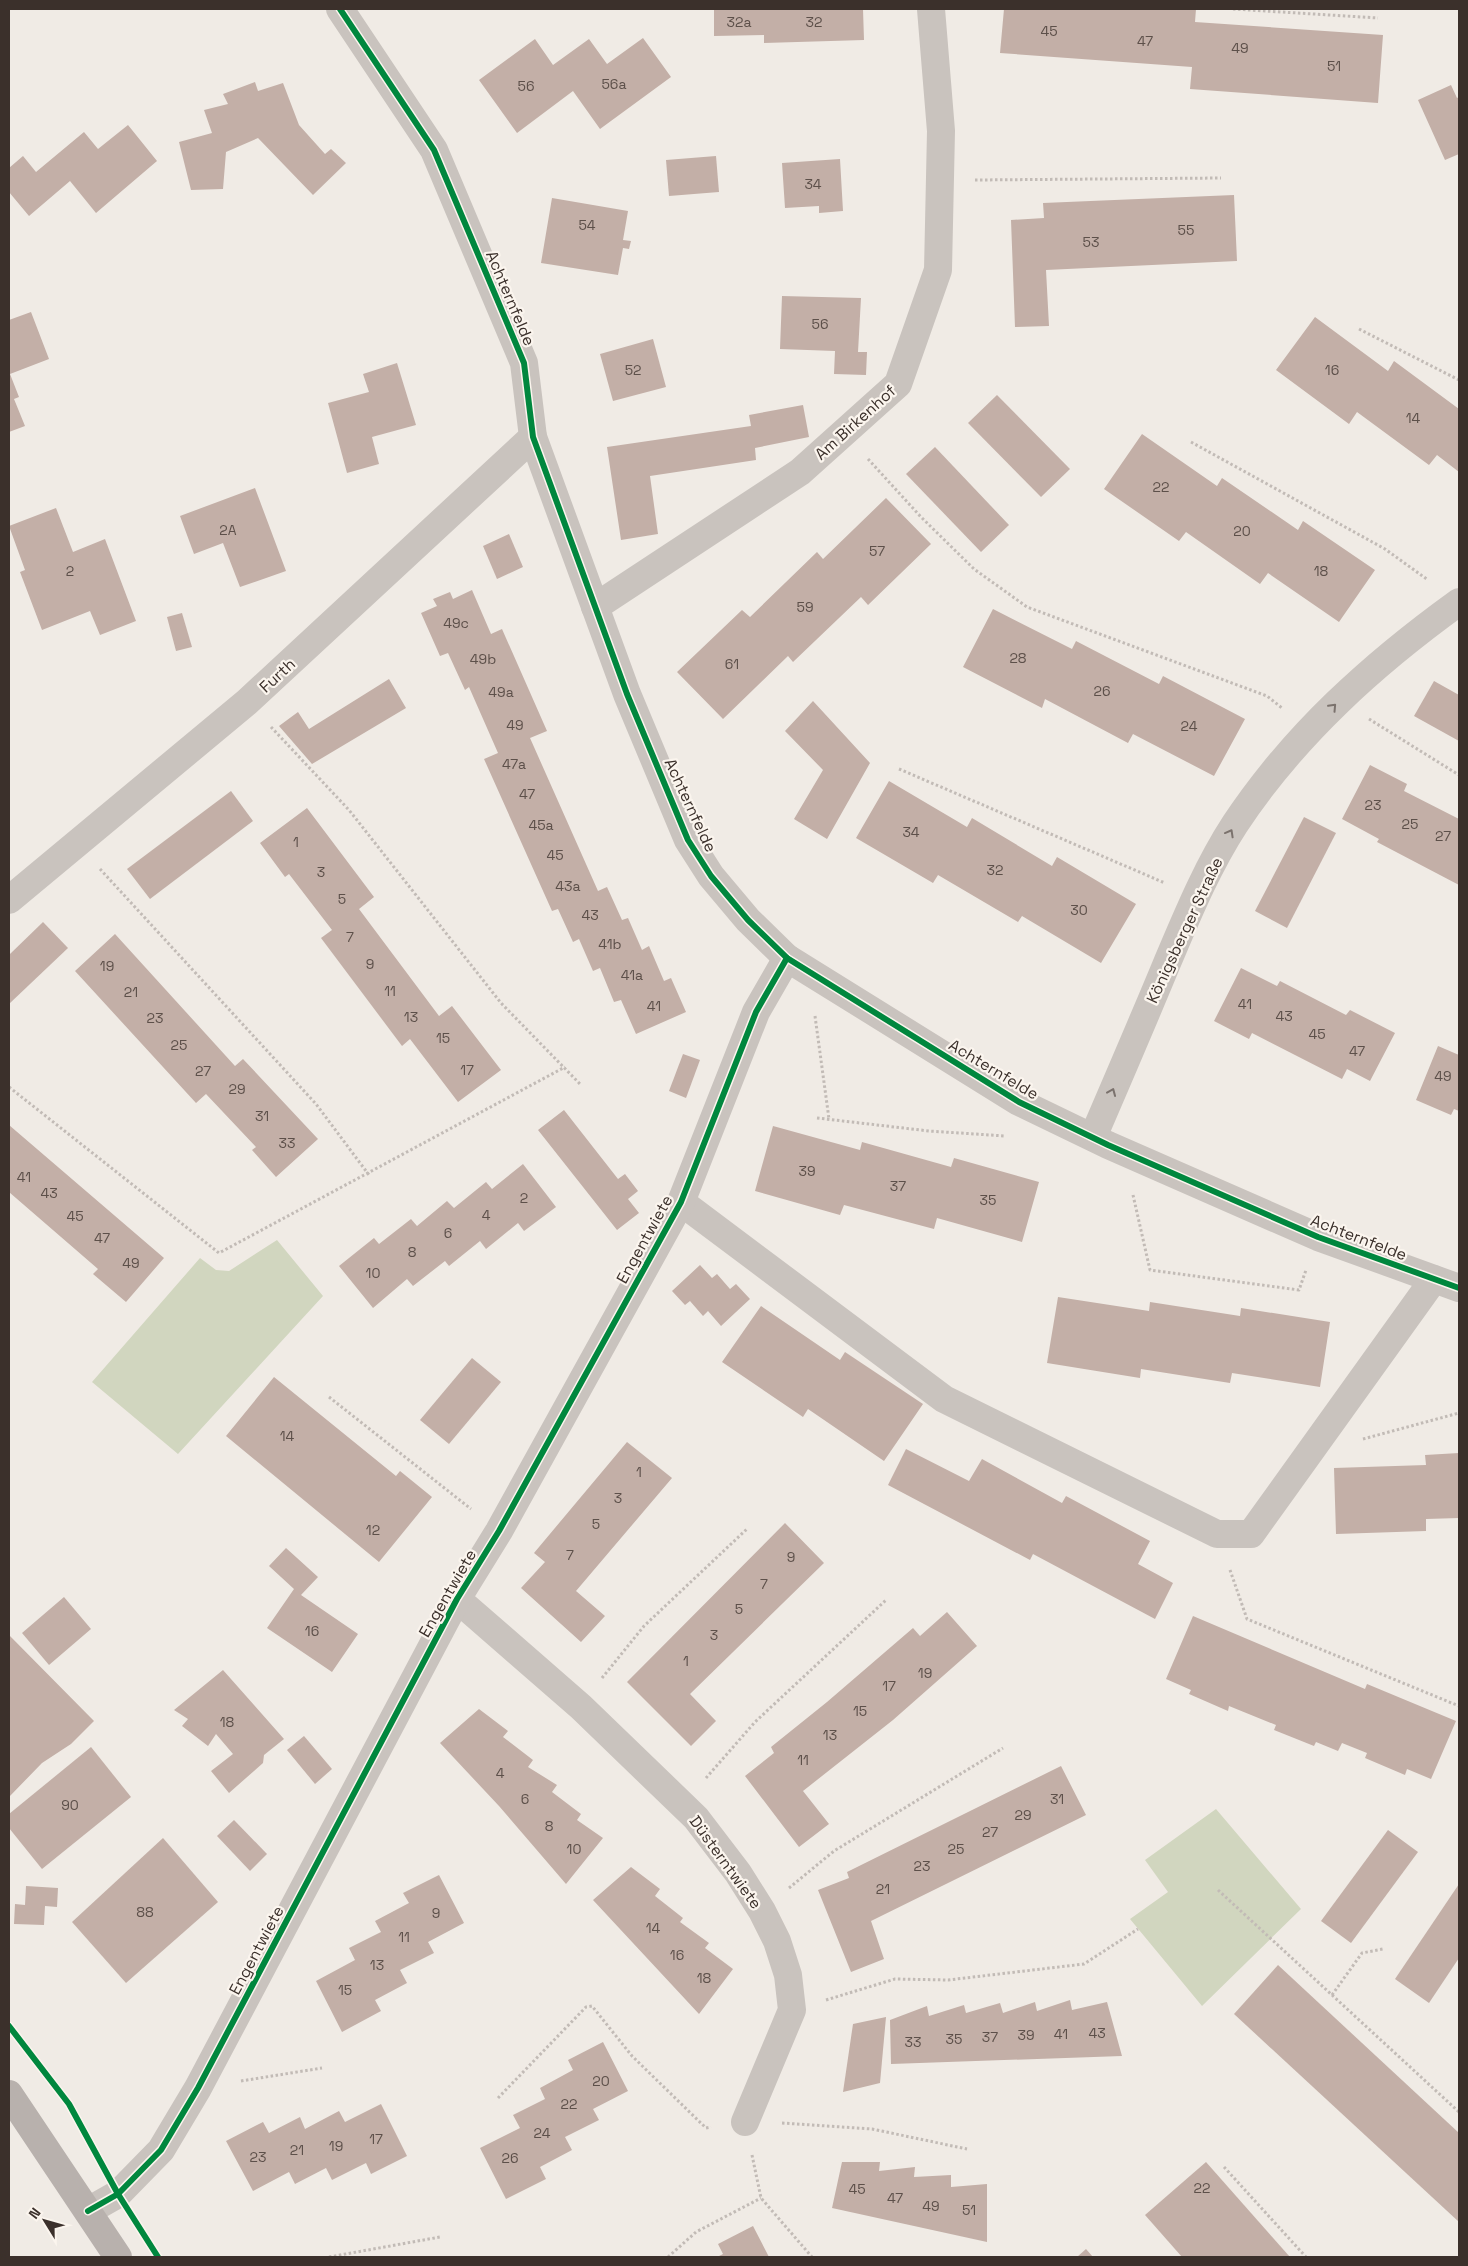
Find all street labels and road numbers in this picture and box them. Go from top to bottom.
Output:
street label: Achternfelde [481,247,540,349]
street label: Am Birkenhof [810,380,900,464]
street label: Furth [255,653,300,697]
street label: Achternfelde [660,755,721,856]
street label: Königsberger Straße [1141,854,1228,1007]
street label: Achternfelde [945,1034,1043,1105]
street label: Engentwiete [612,1191,677,1287]
street label: Achternfelde [1308,1210,1410,1265]
street label: Engentwiete [414,1546,481,1641]
street label: Düsterntwiete [685,1811,767,1913]
street label: Engentwiete [224,1902,289,1998]

